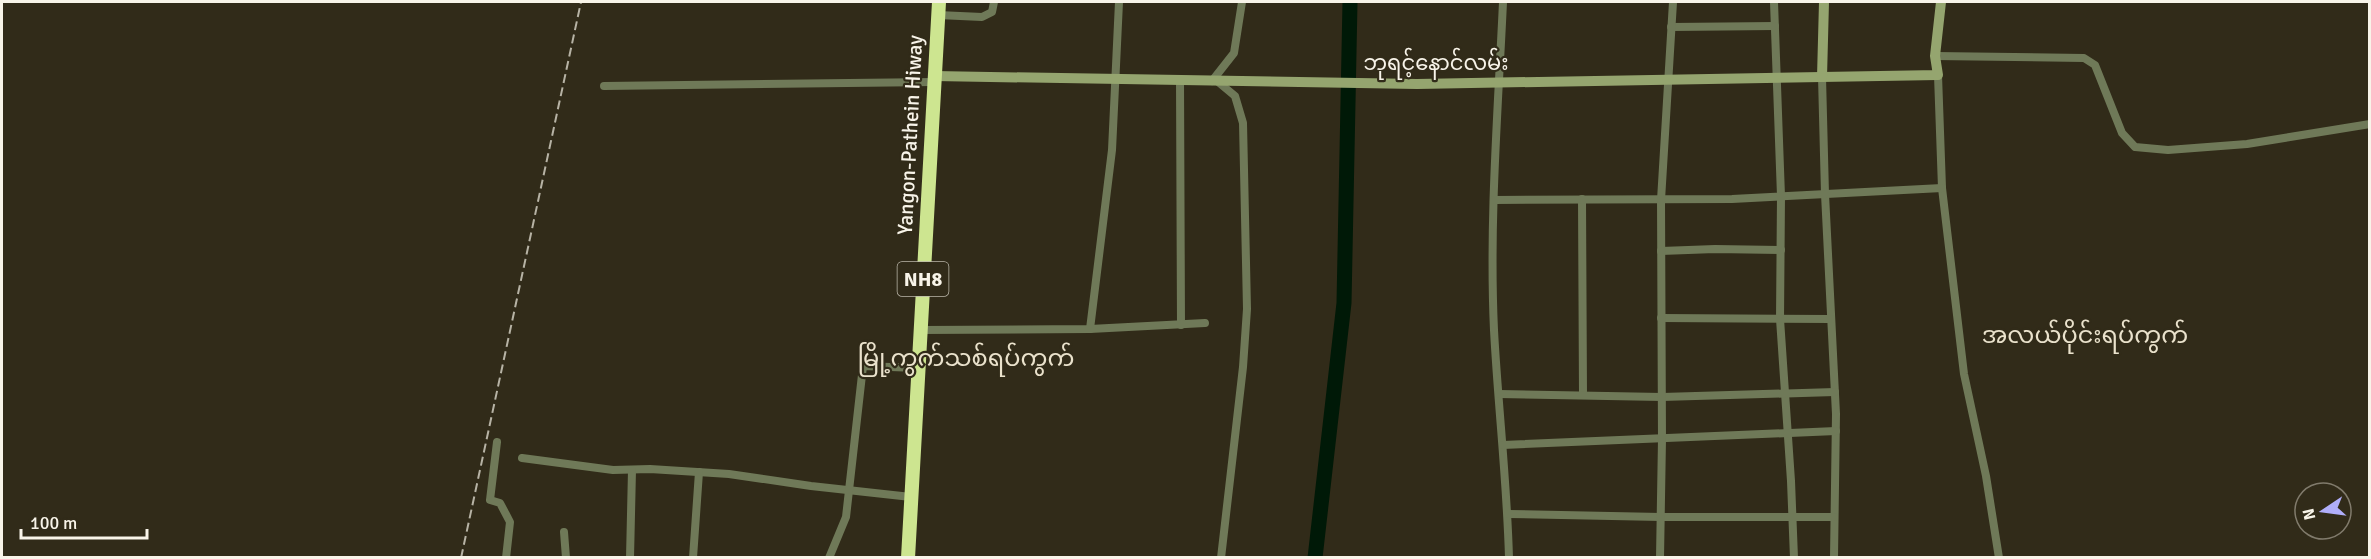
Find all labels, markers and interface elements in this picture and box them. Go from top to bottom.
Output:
street label: Yangon-Pathein Hiway [892,34,928,236]
street label: ဘုရင့်နောင်လမ်း [1364,47,1508,80]
road number: NH8 [898,262,948,296]
district label: အလယ်ပိုင်းရပ်ကွက် [1982,319,2188,354]
district label: မြို့ကွက်သစ်ရပ်ကွက် [858,342,1074,377]
north arrow [2293,481,2353,541]
scale bar [21,502,147,540]
text: N [2298,506,2320,522]
text: 100 m [30,512,77,534]

